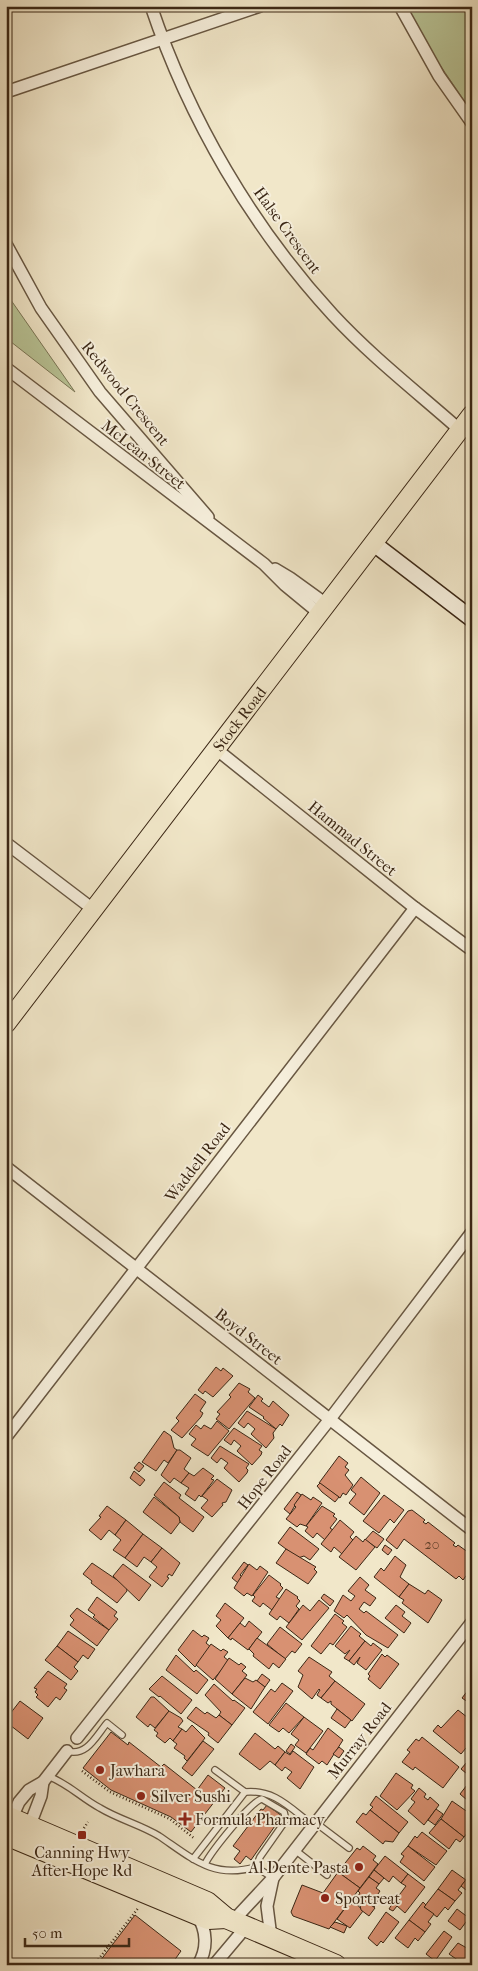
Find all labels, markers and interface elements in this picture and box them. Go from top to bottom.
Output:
street label: Halse Crescent [250,183,326,278]
street label: Redwood Crescent [78,337,174,450]
street label: McLean Street [98,416,190,493]
street label: Stock Road [209,683,270,755]
street label: Hammad Street [305,797,401,880]
street label: Waddell Road [160,1119,234,1206]
street label: Boyd Street [211,1304,286,1369]
street label: Hope Road [233,1441,296,1513]
house number: 20 [425,1536,439,1553]
street label: Murray Road [324,1698,395,1782]
place label: Jawhara [108,1761,166,1780]
marker: Jawhara [94,1764,106,1776]
place label: Silver Sushi [151,1787,231,1806]
marker: Silver Sushi [135,1790,147,1802]
place label: Formula Pharmacy [195,1810,325,1829]
marker: Formula Pharmacy [179,1813,191,1825]
marker: Canning Hwy After Hope Rd [76,1829,88,1841]
place label: Canning Hwy After Hope Rd [31,1843,132,1880]
place label: Al Dente Pasta [248,1858,350,1877]
marker: Al Dente Pasta [353,1861,365,1873]
place label: Sportreat [335,1889,401,1908]
marker: Sportreat [319,1892,331,1904]
scale bar [25,1916,129,1948]
text: 50 m [32,1924,63,1942]

